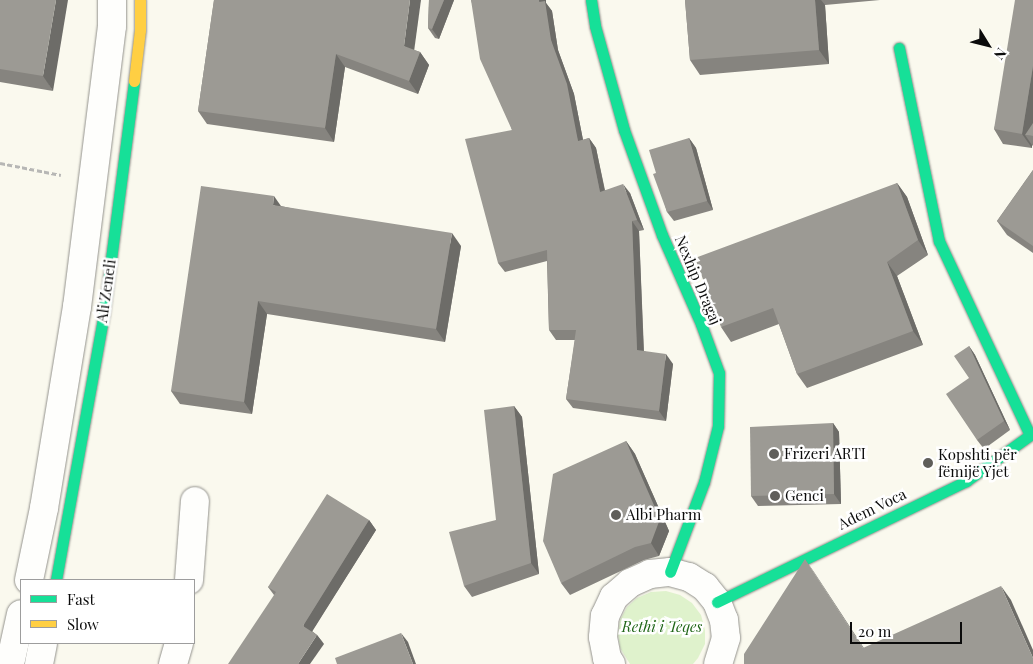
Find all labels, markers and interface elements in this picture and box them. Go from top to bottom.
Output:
north arrow [963,20,1013,70]
text: N [990,44,1011,64]
street label: Nexhip Dragaj [671,233,725,327]
street label: Ali Zeneli [93,258,119,324]
place label: Frizeri ARTI [784,445,866,463]
place label: Kopshti për fëmijë Yjet [938,445,1017,480]
marker: Frizeri ARTI [768,448,780,460]
marker: Kopshti për fëmijë Yjet [922,457,934,469]
street label: Adem Voca [835,485,909,533]
place label: Genci [785,487,824,505]
marker: Genci [769,490,781,502]
place label: Albi Pharm [626,506,701,524]
marker: Albi Pharm [610,509,622,521]
legend [20,579,195,644]
text: Fast [67,589,95,609]
scale bar [853,612,966,644]
text: Slow [67,614,99,634]
park label: Rethi i Teqes [622,618,702,636]
text: 20 m [858,621,891,641]

